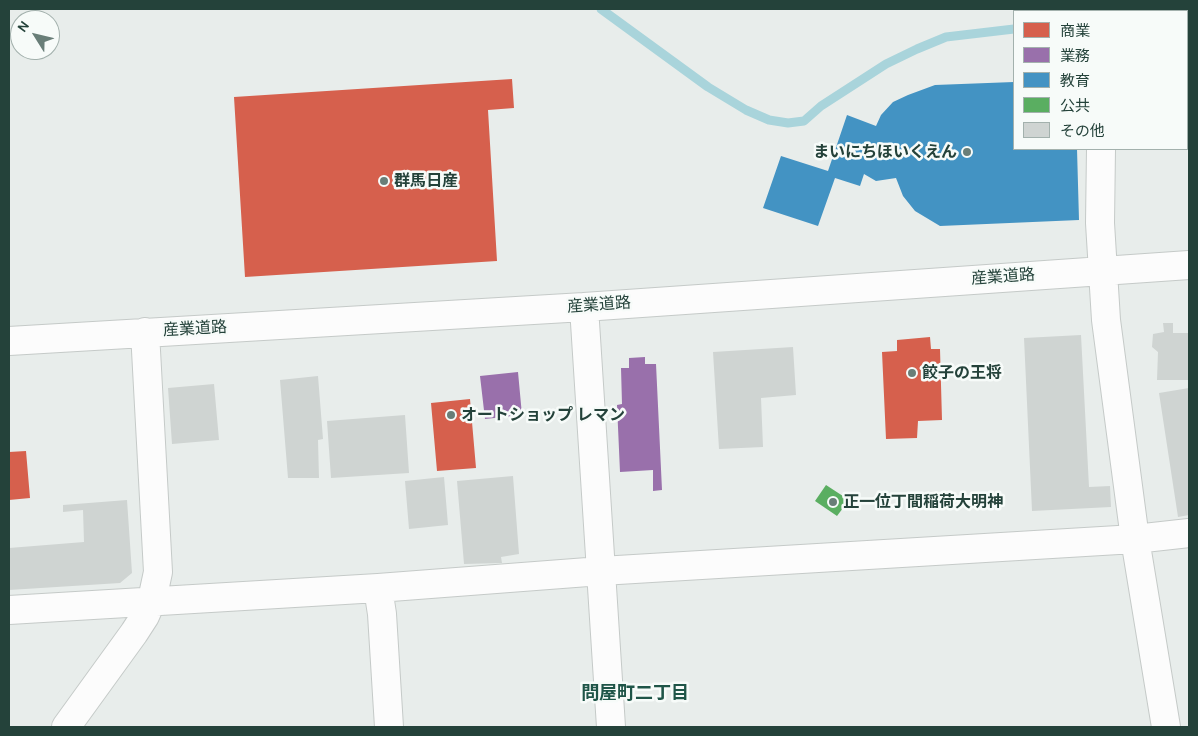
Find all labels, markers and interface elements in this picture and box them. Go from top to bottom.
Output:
north arrow [10,10,60,60]
legend [1013,10,1188,150]
text: N [13,17,33,36]
text: 商業 [1060,22,1090,40]
text: 業務 [1060,47,1090,65]
text: 教育 [1060,72,1090,90]
text: 公共 [1060,97,1090,115]
text: その他 [1060,122,1105,140]
place label: まいにちほいくえん [813,142,957,162]
marker: まいにちほいくえん [961,146,973,158]
place label: 群馬日産 [394,171,458,191]
marker: 群馬日産 [378,175,390,187]
street label: 産業道路 [970,265,1036,289]
street label: 産業道路 [566,293,632,317]
street label: 産業道路 [163,318,227,340]
place label: 餃子の王将 [922,363,1002,383]
marker: 餃子の王将 [906,367,918,379]
place label: オートショップ レマン [461,405,625,425]
marker: オートショップ レマン [445,409,457,421]
place label: 正一位丁間稲荷大明神 [843,492,1003,512]
marker: 正一位丁間稲荷大明神 [827,496,839,508]
district label: 問屋町二丁目 [581,683,689,705]

